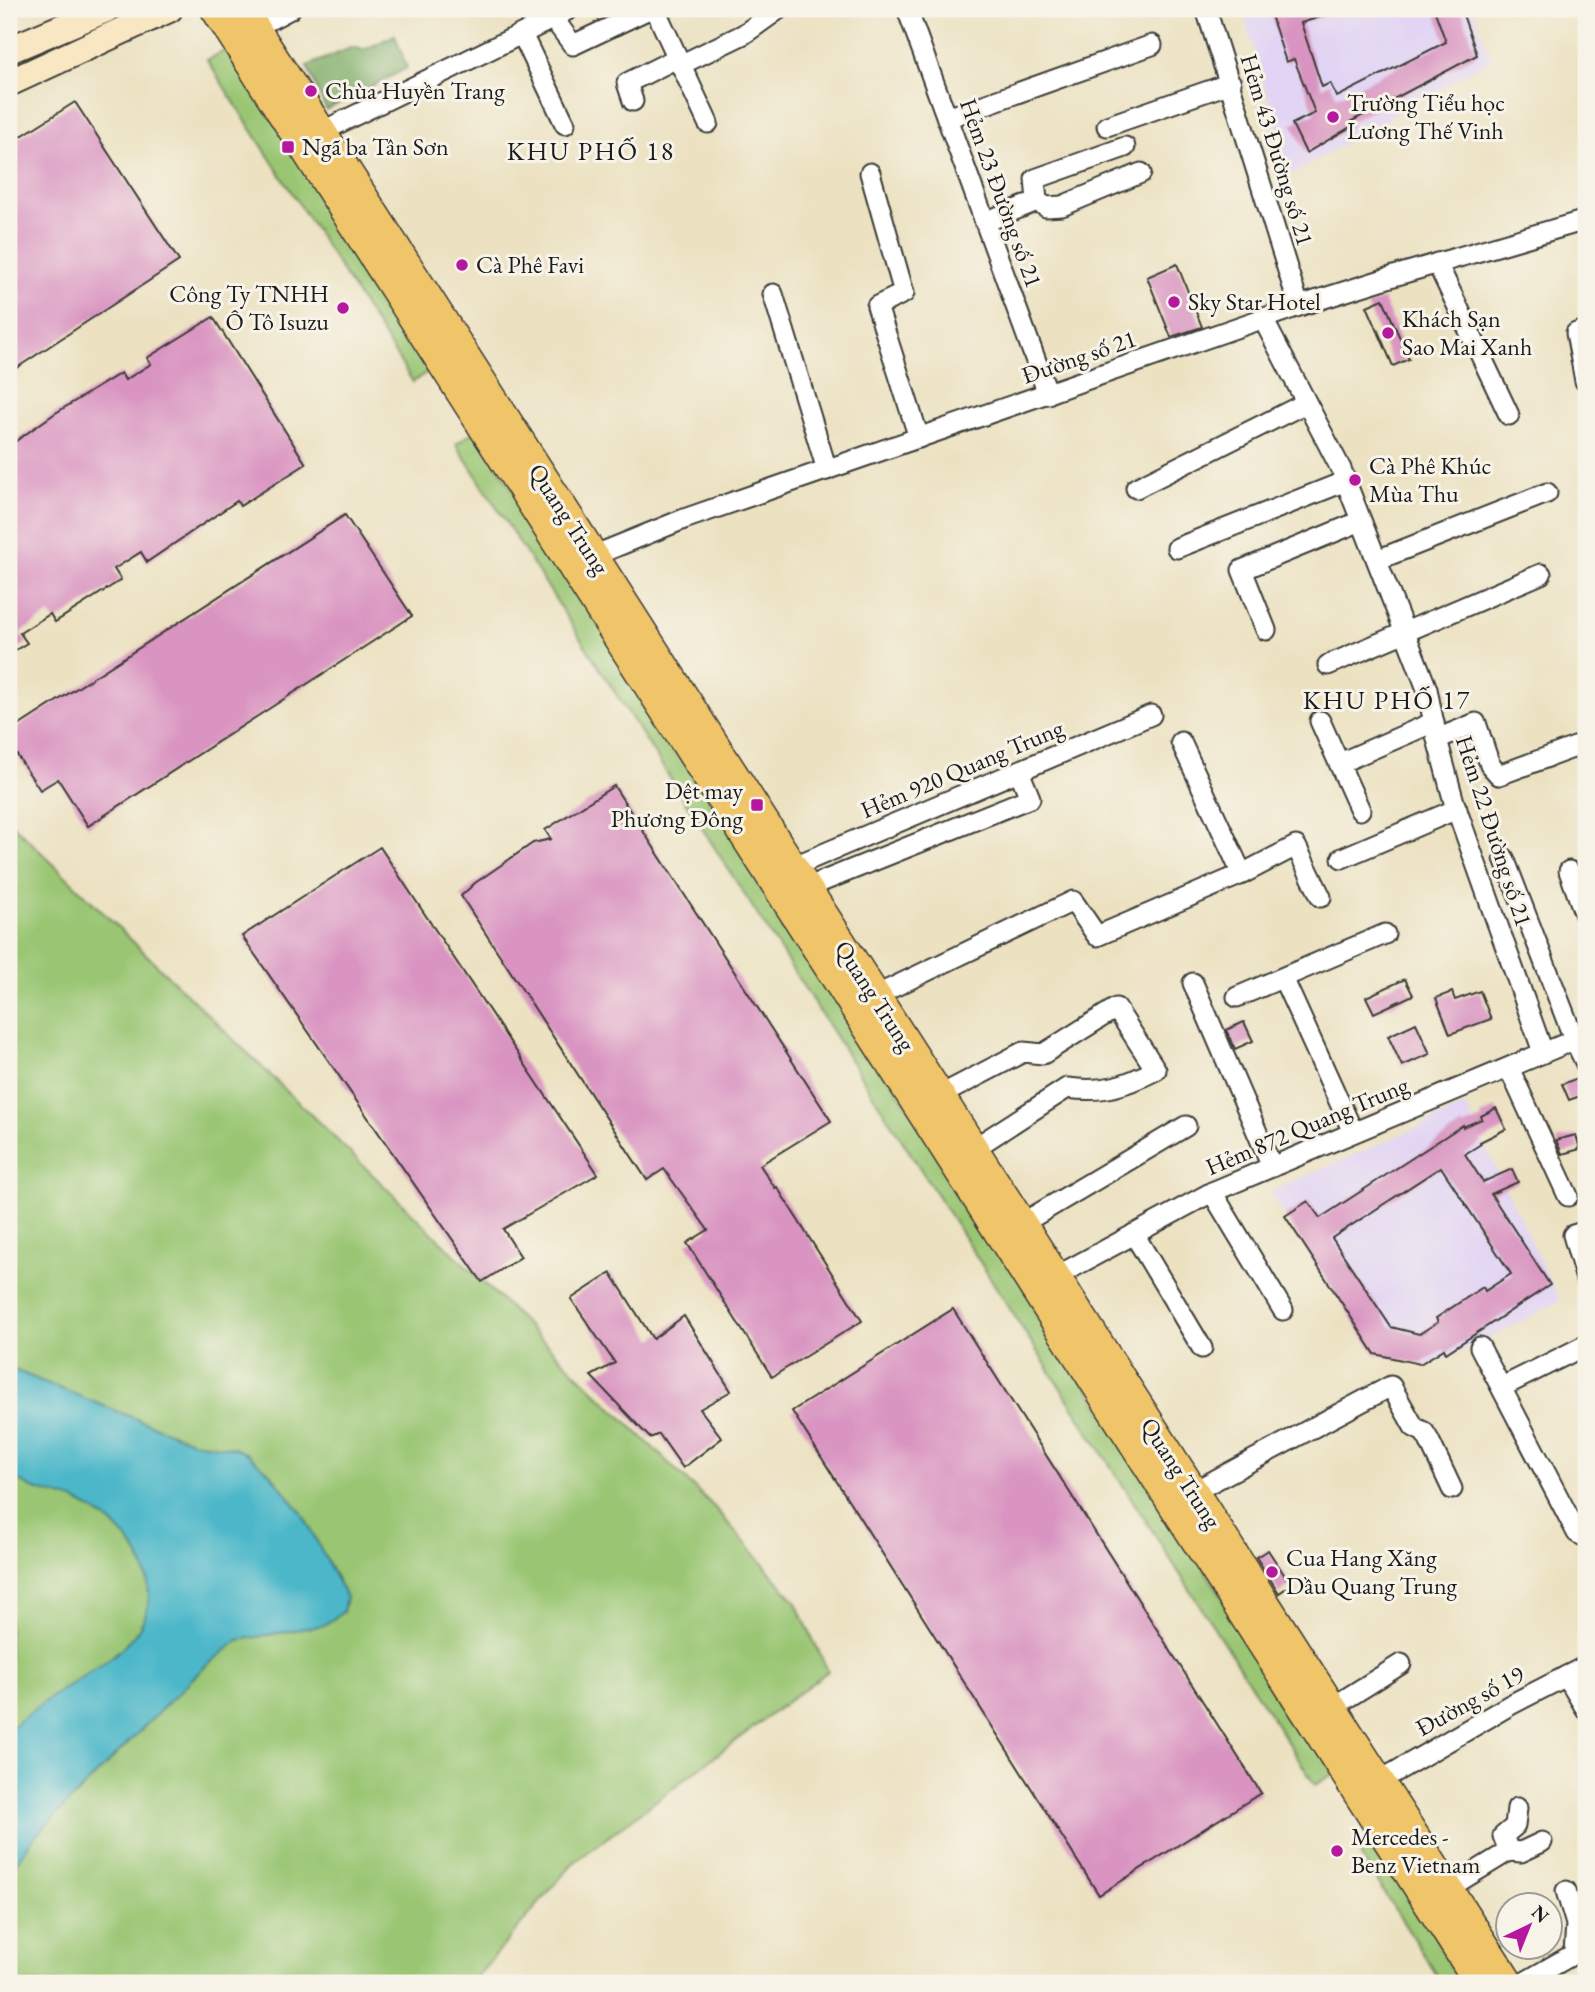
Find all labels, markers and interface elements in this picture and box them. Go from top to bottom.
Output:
street label: Hẻm 43 Đường số 21 [1234,50,1321,250]
place label: Chùa Huyền Trang [325,75,505,106]
marker: Chùa Huyền Trang [303,83,319,99]
place label: Trường Tiểu học Lương Thế Vinh [1347,87,1505,146]
street label: Hẻm 23 Đường số 21 [953,94,1050,292]
marker: Trường Tiểu học Lương Thế Vinh [1325,109,1341,125]
place label: Ngã ba Tân Sơn [302,131,449,162]
district label: KHU PHỐ 18 [507,134,675,168]
marker: Ngã ba Tân Sơn [280,139,296,155]
place label: Cà Phê Favi [476,249,584,280]
marker: Cà Phê Favi [454,257,470,273]
place label: Công Ty TNHH Ô Tô Isuzu [169,278,329,337]
place label: Sky Star Hotel [1188,286,1321,317]
marker: Sky Star Hotel [1166,294,1182,310]
marker: Công Ty TNHH Ô Tô Isuzu [335,300,351,316]
place label: Khách Sạn Sao Mai Xanh [1402,303,1532,362]
street label: Đường số 21 [1017,322,1140,391]
marker: Khách Sạn Sao Mai Xanh [1380,325,1396,341]
place label: Cà Phê Khúc Mùa Thu [1369,450,1491,509]
street label: Quang Trung [522,457,617,580]
marker: Cà Phê Khúc Mùa Thu [1347,472,1363,488]
district label: KHU PHỐ 17 [1303,683,1471,717]
street label: Hẻm 920 Quang Trung [856,712,1068,825]
street label: Hẻm 22 Đường số 21 [1449,731,1540,930]
place label: Dệt may Phương Đông [611,775,744,834]
marker: Dệt may Phương Đông [749,797,765,813]
street label: Quang Trung [828,934,923,1057]
street label: Hẻm 872 Quang Trung [1201,1069,1413,1182]
street label: Quang Trung [1134,1411,1229,1534]
place label: Cua Hang Xăng Dầu Quang Trung [1286,1542,1458,1601]
marker: Cua Hang Xăng Dầu Quang Trung [1264,1564,1280,1580]
street label: Đường số 19 [1410,1658,1530,1743]
place label: Mercedes - Benz Vietnam [1351,1821,1481,1880]
marker: Mercedes - Benz Vietnam [1329,1843,1345,1859]
north arrow [1494,1890,1564,1960]
text: N [1526,1900,1555,1929]

